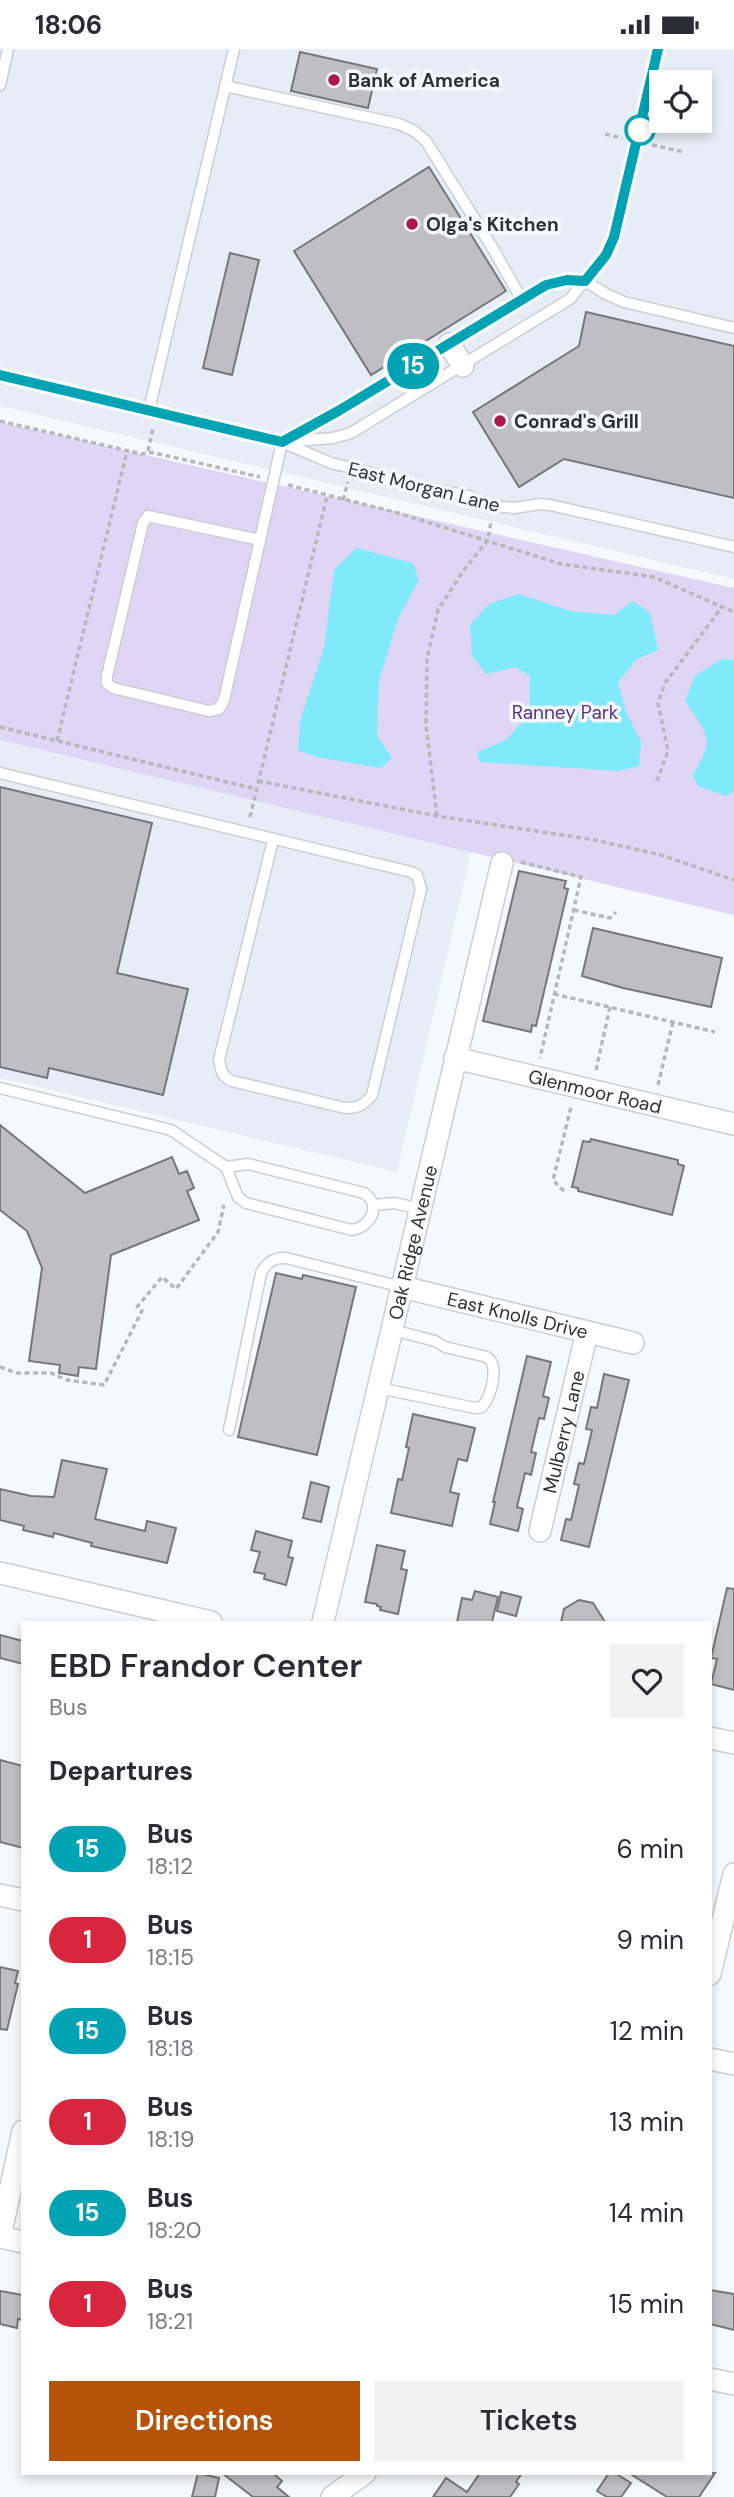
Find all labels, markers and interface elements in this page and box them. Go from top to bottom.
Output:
text: 18:06 [35,8,102,42]
place label: Bank of America [348,68,500,93]
map controls [649,70,712,133]
button: locate [649,70,712,133]
marker: Bank of America [326,72,342,88]
unlabelled marker [625,115,655,145]
place label: Olga's Kitchen [426,212,559,237]
marker: Olga's Kitchen [404,216,420,232]
line badge: 15 [382,343,444,389]
text: 15 [401,350,425,381]
place label: Conrad's Grill [514,409,639,434]
marker: Conrad's Grill [492,413,508,429]
street label: East Morgan Lane [345,456,503,518]
park label: Ranney Park [512,700,619,725]
street label: Glenmoor Road [526,1063,664,1119]
street label: Oak Ridge Avenue [382,1163,443,1322]
street label: East Knolls Drive [445,1286,591,1344]
street label: Mulberry Lane [537,1368,590,1496]
text: EBD Frandor Center [49,1644,362,1687]
button: heart [610,1644,684,1718]
text: Bus [49,1692,88,1722]
text: Departures [49,1754,193,1788]
text: Bus [147,1817,193,1851]
text: 6 min [616,1832,684,1866]
text: 15 [76,1833,99,1864]
text: 18:12 [147,1851,193,1881]
text: Bus [147,1908,193,1942]
text: 9 min [616,1923,684,1957]
text: 1 [83,1924,92,1955]
text: 18:15 [147,1942,194,1972]
text: Bus [147,1999,193,2033]
text: 12 min [610,2014,684,2048]
text: 15 [76,2015,99,2046]
text: 18:18 [147,2033,194,2063]
text: Bus [147,2090,193,2124]
text: 13 min [609,2105,684,2139]
text: 1 [83,2106,92,2137]
text: 18:19 [147,2124,194,2154]
text: Bus [147,2181,193,2215]
text: 14 min [609,2196,684,2230]
text: 15 [76,2197,99,2228]
text: 18:20 [147,2215,202,2245]
text: Bus [147,2272,193,2306]
text: 15 min [609,2287,684,2321]
text: 1 [83,2288,92,2319]
text: 18:21 [147,2306,193,2336]
button: Directions [49,2381,360,2461]
button: Tickets [374,2381,684,2461]

